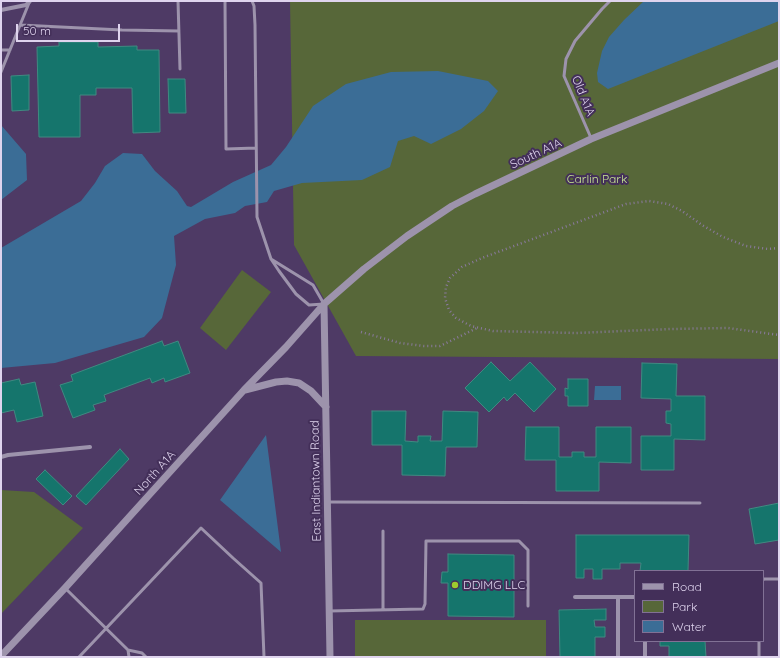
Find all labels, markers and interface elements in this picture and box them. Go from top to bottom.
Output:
scale bar [18,16,122,42]
text: 50 m [23,23,51,38]
street label: Old A1A [568,74,598,118]
street label: South A1A [508,136,564,172]
park label: Carlin Park [567,172,627,186]
street label: East Indiantown Road [308,420,324,542]
street label: North A1A [131,448,179,498]
legend [634,570,764,642]
place label: DDIMG LLC [463,578,525,592]
text: Road [672,579,702,594]
marker: DDIMG LLC [450,580,460,590]
text: Park [672,599,697,614]
text: Water [672,619,706,634]

